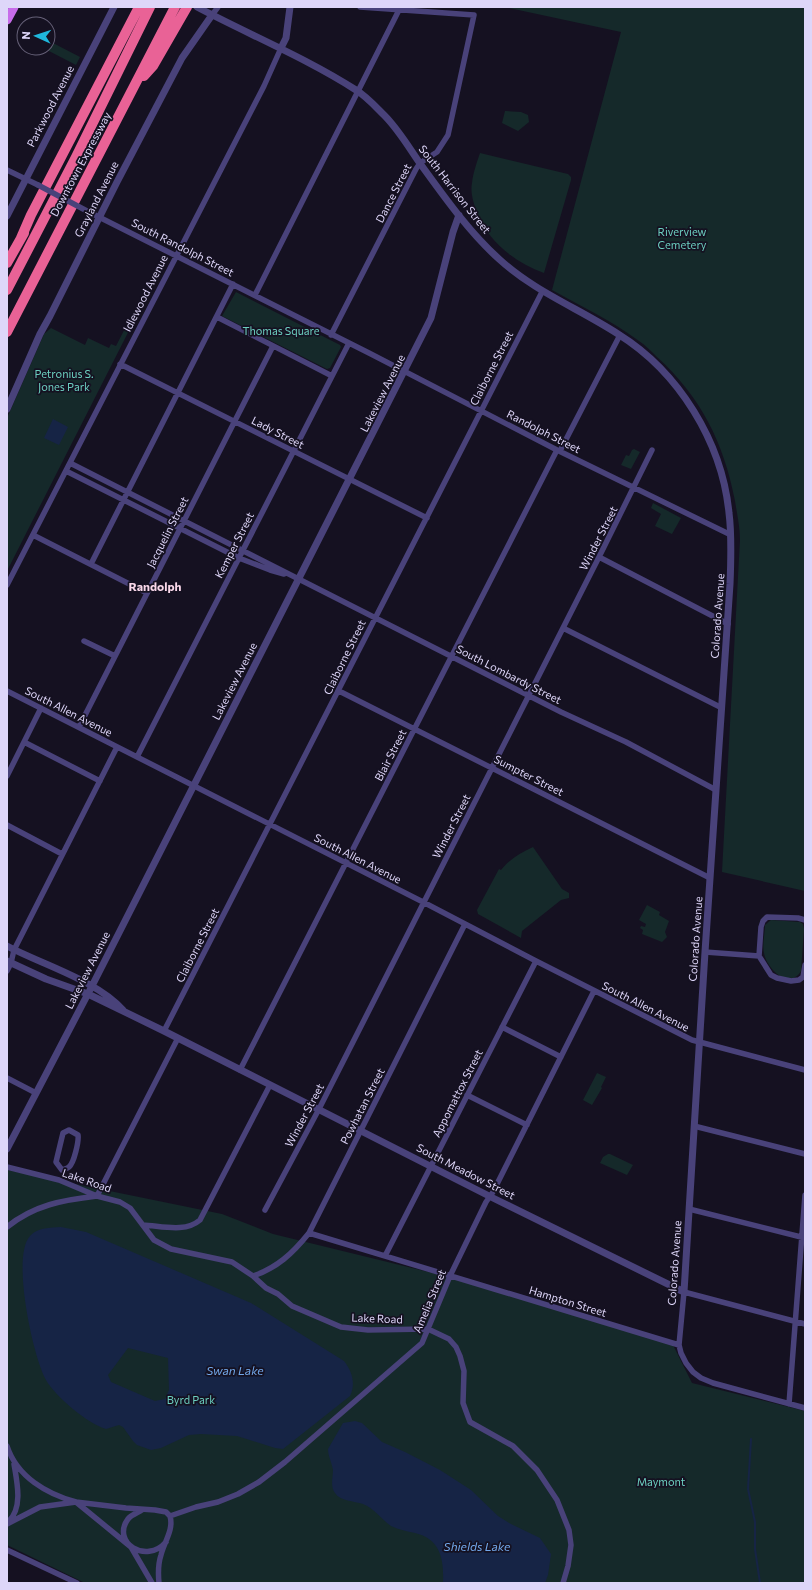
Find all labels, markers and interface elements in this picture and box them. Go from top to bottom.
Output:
north arrow [16,16,56,56]
text: N [19,31,32,40]
street label: Parkwood Avenue [24,63,76,149]
street label: Downtown Expressway [47,109,113,218]
street label: South Harrison Street [416,142,494,236]
street label: Grayland Avenue [71,159,121,239]
street label: Dance Street [373,161,414,225]
street label: South Randolph Street [130,216,237,279]
park label: Riverview Cemetery [658,225,707,251]
street label: Idlewood Avenue [120,252,170,334]
park label: Thomas Square [242,324,320,337]
street label: Claiborne Street [467,328,516,407]
street label: Lakeview Avenue [357,352,407,434]
park label: Petronius S. Jones Park [34,367,94,394]
street label: Randolph Street [505,407,584,455]
street label: Lady Street [250,413,307,451]
street label: Jacquelin Street [144,494,192,570]
street label: Winder Street [576,503,620,572]
street label: Kemper Street [212,509,256,580]
street label: Colorado Avenue [708,573,726,659]
district label: Randolph [129,579,182,593]
street label: Claiborne Street [320,617,368,697]
street label: Lakeview Avenue [209,640,259,722]
street label: South Lombardy Street [454,642,564,706]
street label: South Allen Avenue [23,683,115,739]
street label: Blair Street [371,727,409,783]
street label: Sumpter Street [492,752,566,798]
street label: Winder Street [429,791,473,860]
street label: South Allen Avenue [312,830,404,886]
street label: Colorado Avenue [686,896,704,982]
street label: Claiborne Street [173,905,222,984]
street label: Lakeview Avenue [62,929,112,1011]
street label: South Allen Avenue [600,978,692,1034]
street label: Appomattox Street [429,1046,485,1139]
street label: Powhatan Street [337,1065,387,1146]
street label: Winder Street [282,1081,326,1149]
street label: South Meadow Street [415,1140,518,1202]
street label: Lake Road [61,1165,113,1195]
street label: Colorado Avenue [665,1220,683,1306]
street label: Amelia Street [410,1267,448,1335]
street label: Hampton Street [528,1283,609,1319]
street label: Lake Road [351,1311,403,1325]
water label: Swan Lake [206,1363,264,1377]
park label: Byrd Park [167,1393,215,1406]
park label: Maymont [637,1475,686,1488]
water label: Shields Lake [444,1539,511,1553]

